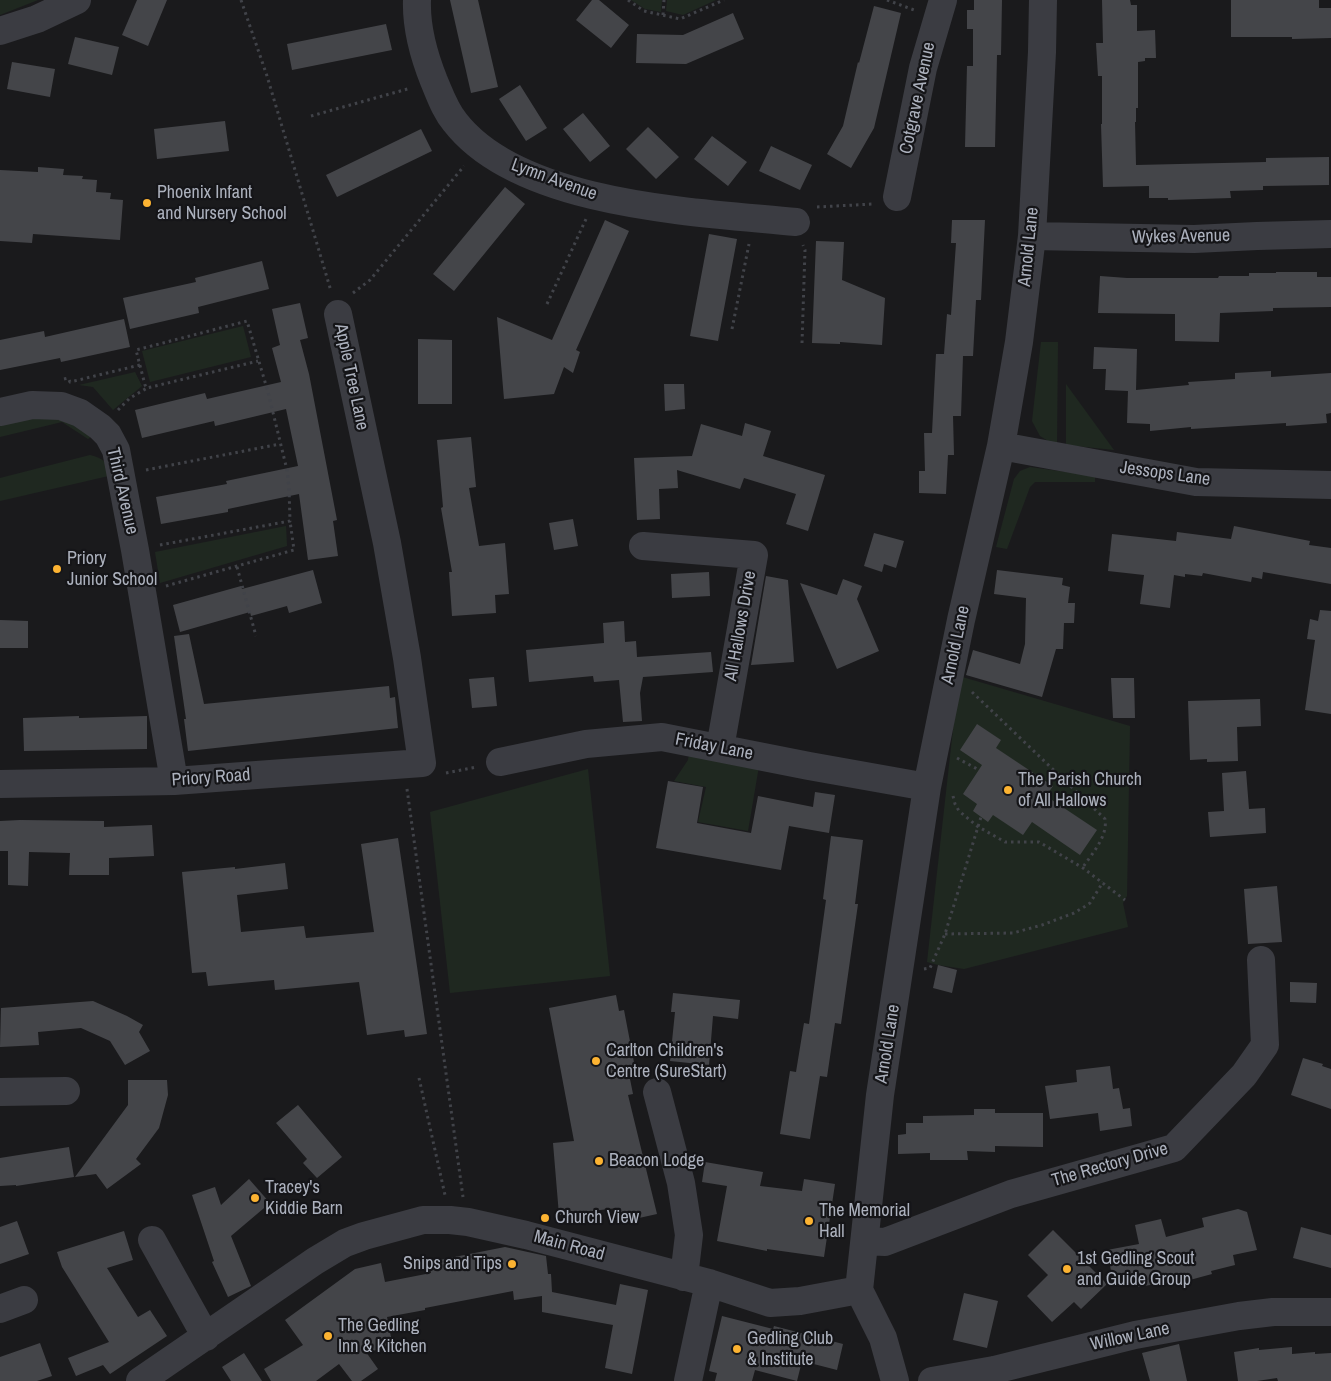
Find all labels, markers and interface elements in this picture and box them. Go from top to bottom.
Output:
street label: Cotgrave Avenue [896,40,940,156]
street label: Lymn Avenue [508,155,600,205]
place label: Phoenix Infant and Nursery School [157,182,287,224]
marker: Phoenix Infant and Nursery School [141,197,153,209]
street label: Arnold Lane [1014,206,1044,288]
street label: Wykes Avenue [1132,225,1230,249]
street label: Apple Tree Lane [329,322,373,432]
street label: Third Avenue [102,446,142,536]
street label: Jessops Lane [1118,457,1212,491]
place label: Priory Junior School [67,548,157,590]
marker: Priory Junior School [51,563,63,575]
street label: All Hallows Drive [721,569,761,683]
street label: Arnold Lane [937,604,975,686]
street label: Friday Lane [673,729,755,765]
street label: Priory Road [171,764,251,792]
place label: The Parish Church of All Hallows [1018,769,1142,812]
marker: The Parish Church of All Hallows [1002,784,1014,796]
street label: Arnold Lane [871,1003,905,1085]
place label: Carlton Children's Centre (SureStart) [606,1040,727,1082]
marker: Carlton Children's Centre (SureStart) [590,1055,602,1067]
street label: The Rectory Drive [1049,1138,1171,1192]
place label: Beacon Lodge [609,1150,704,1172]
marker: Beacon Lodge [593,1155,605,1167]
place label: Tracey's Kiddie Barn [265,1177,343,1220]
marker: Tracey's Kiddie Barn [249,1192,261,1204]
place label: The Memorial Hall [819,1200,910,1242]
place label: Church View [555,1207,639,1229]
marker: Church View [539,1212,551,1224]
marker: The Memorial Hall [803,1215,815,1227]
street label: Main Road [531,1226,607,1266]
place label: 1st Gedling Scout and Guide Group [1077,1248,1194,1290]
place label: Snips and Tips [403,1253,502,1275]
marker: Snips and Tips [506,1258,518,1270]
marker: 1st Gedling Scout and Guide Group [1061,1263,1073,1275]
place label: The Gedling Inn & Kitchen [338,1315,427,1358]
street label: Willow Lane [1088,1318,1172,1356]
place label: Gedling Club & Institute [747,1328,833,1370]
marker: The Gedling Inn & Kitchen [322,1330,334,1342]
marker: Gedling Club & Institute [731,1343,743,1355]

